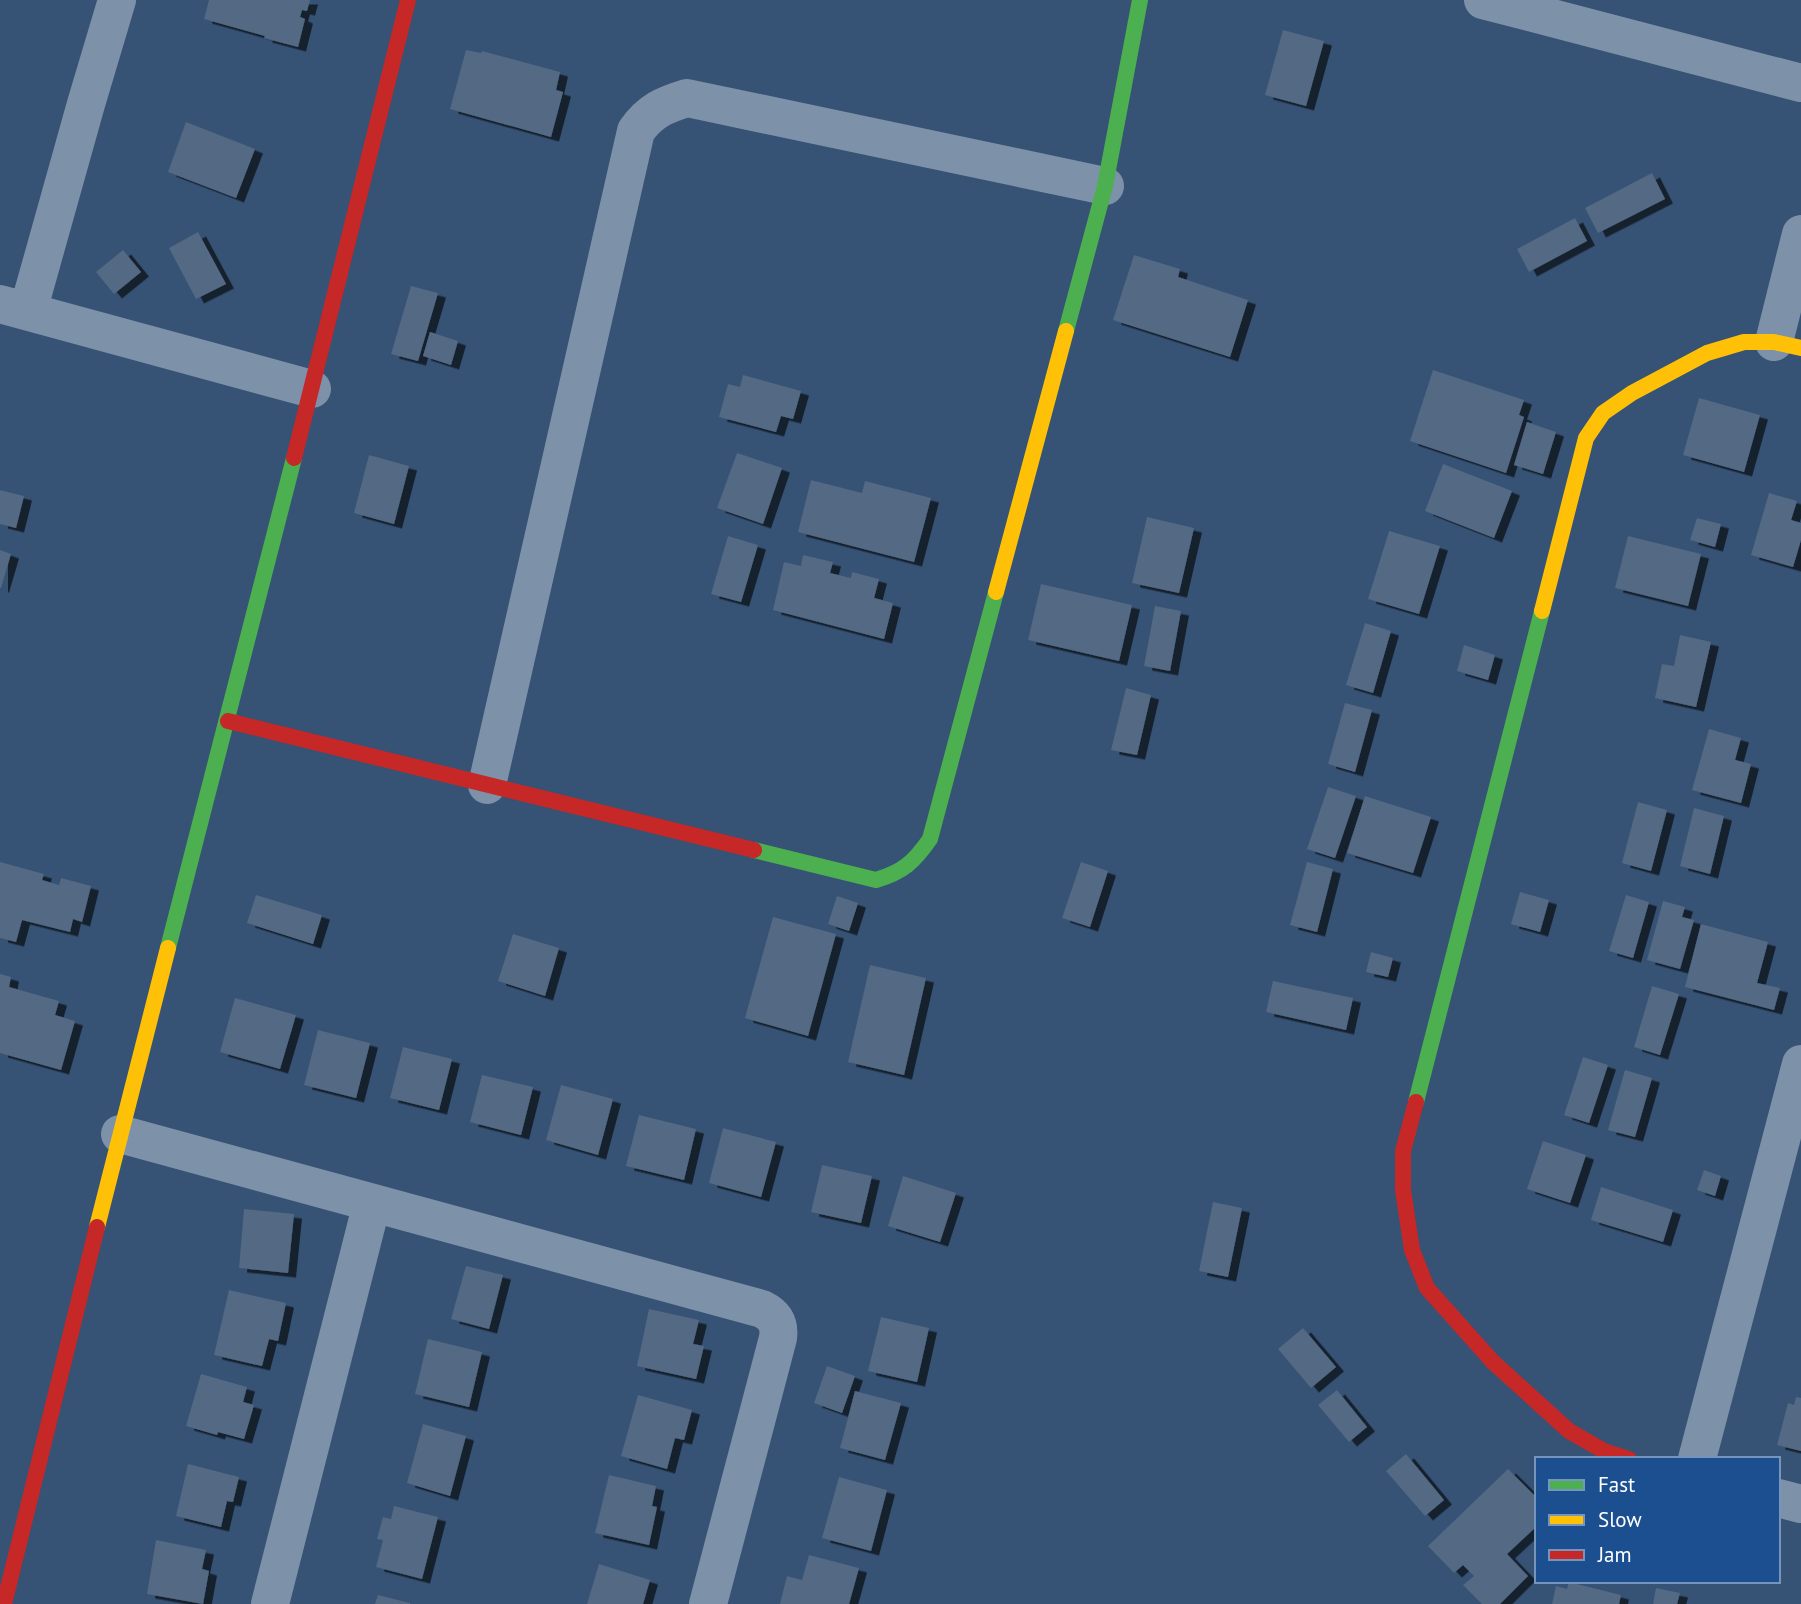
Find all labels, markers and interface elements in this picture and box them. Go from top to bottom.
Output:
legend [1535,1457,1780,1583]
text: Fast [1598,1471,1635,1498]
text: Slow [1598,1506,1642,1533]
text: Jam [1597,1541,1632,1568]

